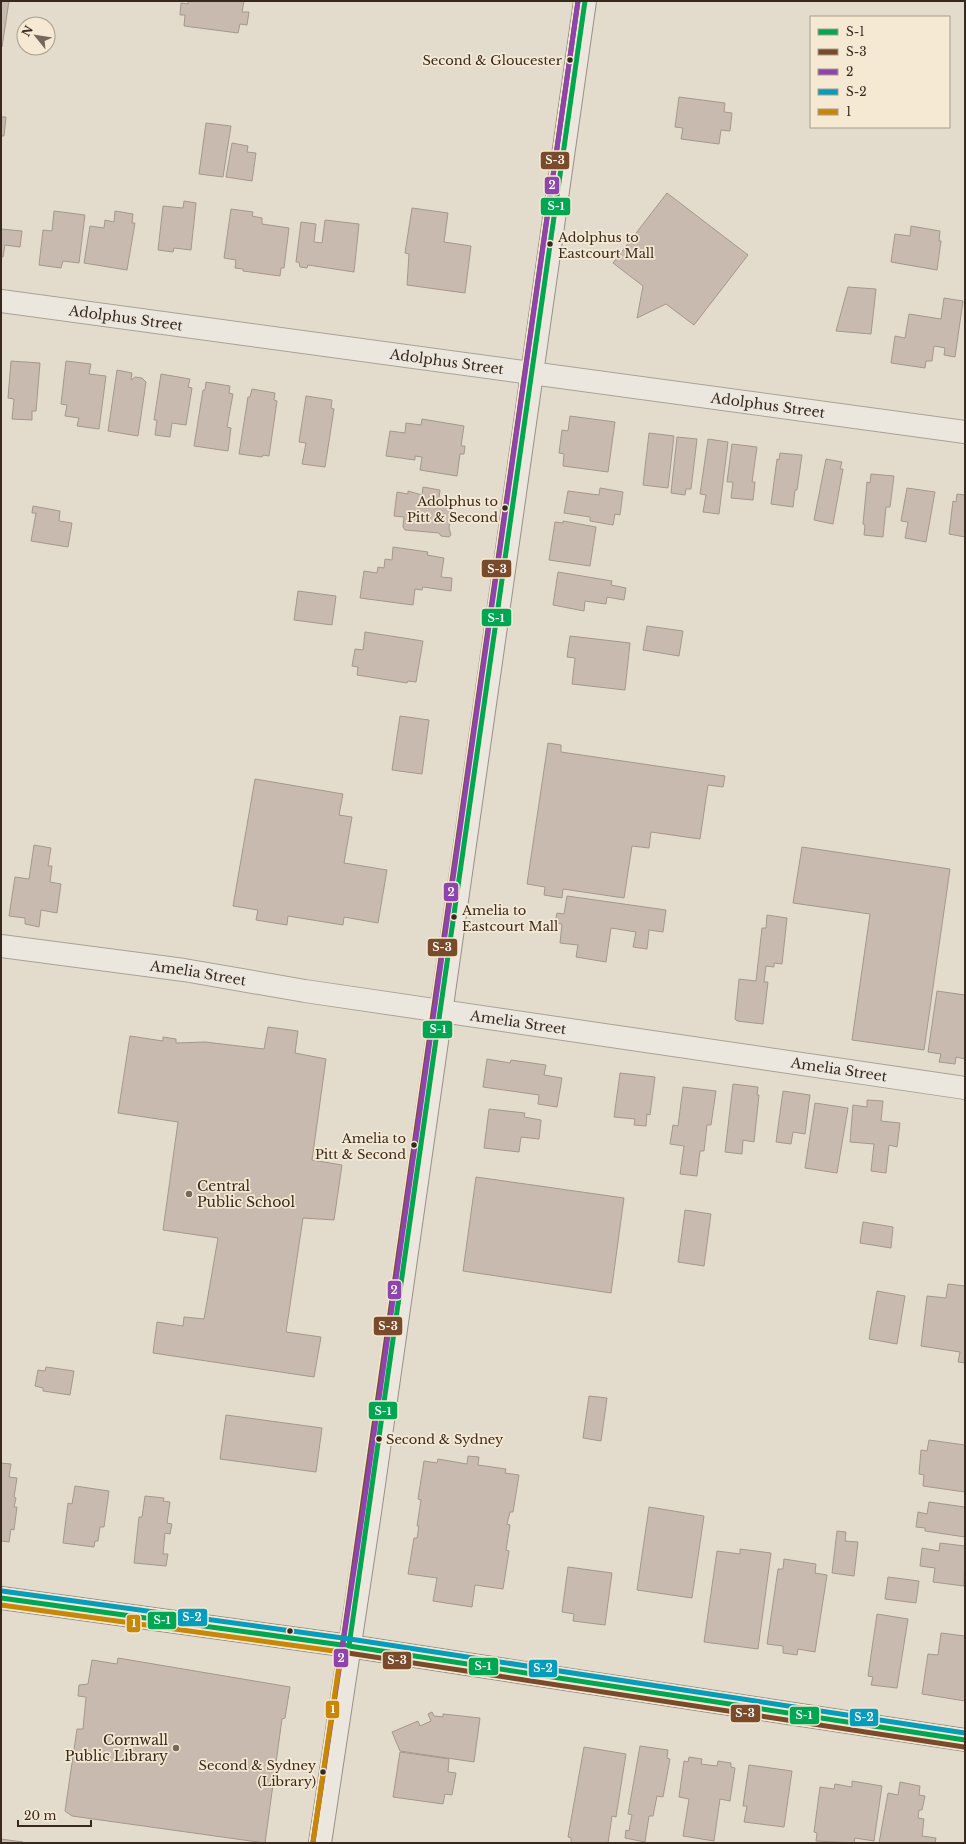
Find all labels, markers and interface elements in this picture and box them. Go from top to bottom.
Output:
north arrow [16,16,56,56]
legend [810,16,950,128]
text: N [19,22,36,39]
text: S-1 [846,24,865,39]
text: S-3 [846,44,867,59]
place label: Second & Gloucester [422,52,563,69]
marker: Second & Gloucester [565,55,575,65]
text: 2 [846,64,853,79]
text: S-2 [846,84,867,99]
text: 1 [846,104,851,119]
line badge: S-3 [540,151,570,170]
text: S-3 [545,153,565,167]
line badge: 2 [544,176,560,195]
text: 2 [548,178,556,192]
line badge: S-1 [540,197,571,216]
text: S-1 [547,199,565,213]
place label: Adolphus to Eastcourt Mall [557,229,654,262]
marker: Adolphus to Eastcourt Mall [545,239,555,249]
street label: Adolphus Street [67,301,185,335]
street label: Adolphus Street [388,345,506,378]
street label: Adolphus Street [709,388,827,422]
place label: Adolphus to Pitt & Second [407,493,498,526]
marker: Adolphus to Pitt & Second [500,503,510,513]
line badge: S-3 [481,559,512,578]
text: S-3 [487,562,507,576]
line badge: S-1 [481,608,512,627]
text: S-1 [487,611,505,625]
line badge: 2 [443,882,459,902]
text: 2 [447,885,455,899]
place label: Amelia to Eastcourt Mall [461,902,558,935]
marker: Amelia to Eastcourt Mall [449,912,459,922]
line badge: S-3 [427,938,458,957]
text: S-3 [432,940,452,954]
street label: Amelia Street [148,957,248,990]
street label: Amelia Street [468,1006,568,1038]
line badge: S-1 [422,1020,453,1039]
text: S-1 [429,1022,447,1036]
street label: Amelia Street [789,1053,889,1086]
place label: Amelia to Pitt & Second [315,1130,406,1163]
marker: Amelia to Pitt & Second [409,1140,419,1150]
place label: Central Public School [197,1177,295,1211]
marker: Central Public School [184,1189,194,1199]
line badge: 2 [387,1280,402,1300]
text: 2 [390,1283,398,1297]
line badge: S-3 [373,1316,403,1336]
text: S-3 [378,1319,398,1333]
line badge: S-1 [368,1401,398,1420]
text: S-1 [374,1404,392,1418]
place label: Second & Sydney [386,1431,504,1448]
marker: Second & Sydney [374,1434,384,1444]
line badge: S-2 [177,1608,208,1627]
text: S-2 [182,1610,202,1624]
line badge: S-1 [147,1611,177,1630]
text: S-1 [153,1613,171,1627]
line badge: 1 [126,1614,141,1633]
text: 1 [132,1616,137,1630]
unlabelled marker [285,1626,295,1636]
line badge: 2 [333,1648,349,1668]
text: 2 [337,1651,345,1665]
line badge: S-3 [382,1651,412,1670]
text: S-3 [387,1653,407,1667]
line badge: S-1 [468,1657,499,1676]
text: S-1 [474,1659,492,1673]
line badge: S-2 [528,1659,558,1678]
text: S-2 [533,1661,553,1675]
line badge: 1 [325,1700,340,1719]
text: 1 [331,1702,336,1716]
line badge: S-3 [730,1704,761,1723]
text: S-3 [735,1706,755,1720]
line badge: S-1 [789,1706,820,1725]
text: S-1 [795,1708,813,1722]
line badge: S-2 [849,1708,879,1727]
text: S-2 [854,1710,874,1724]
place label: Cornwall Public Library [65,1731,168,1765]
marker: Cornwall Public Library [171,1743,181,1753]
place label: Second & Sydney (Library) [199,1757,317,1790]
marker: Second & Sydney (Library) [318,1767,328,1777]
scale bar [18,1802,91,1828]
text: 20 m [24,1808,56,1823]

